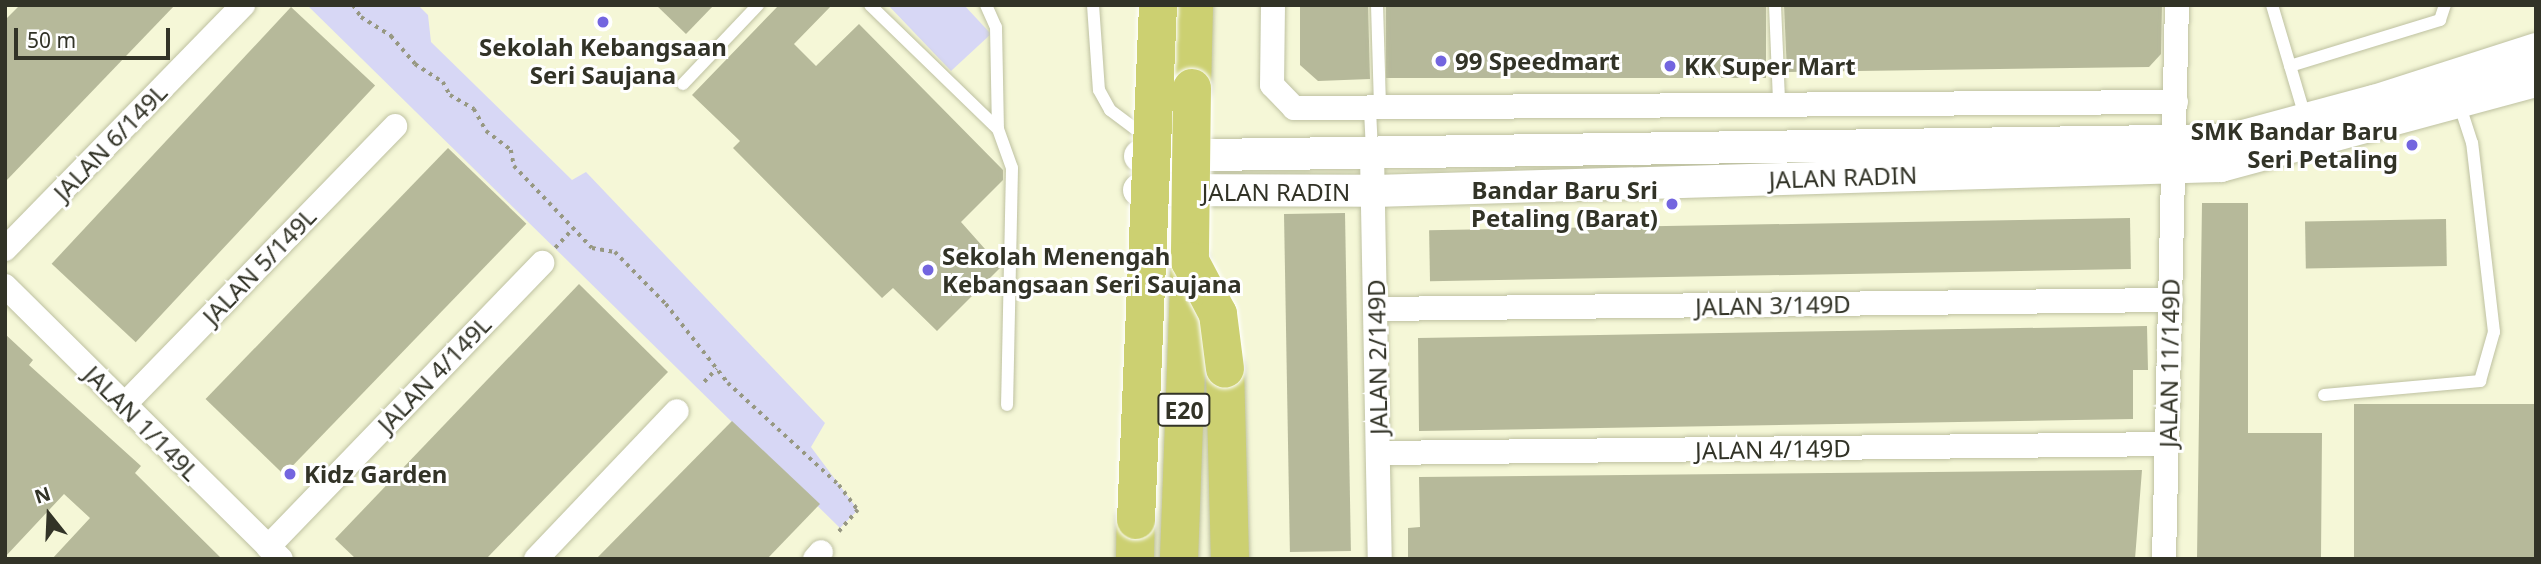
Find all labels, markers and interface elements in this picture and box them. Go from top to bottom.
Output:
scale bar [18,14,173,58]
marker: Sekolah Kebangsaan Seri Saujana [595,14,611,30]
text: 50 m [27,26,76,54]
place label: Sekolah Kebangsaan Seri Saujana [479,33,727,89]
place label: 99 Speedmart [1455,47,1620,75]
place label: KK Super Mart [1684,52,1856,80]
marker: 99 Speedmart [1433,53,1449,69]
marker: KK Super Mart [1662,58,1678,74]
street label: JALAN 6/149L [47,78,173,206]
place label: SMK Bandar Baru Seri Petaling [2191,117,2398,173]
marker: SMK Bandar Baru Seri Petaling [2404,137,2420,153]
street label: JALAN RADIN [1768,160,1918,194]
place label: Bandar Baru Sri Petaling (Barat) [1471,176,1658,232]
street label: JALAN RADIN [1202,178,1350,206]
marker: Bandar Baru Sri Petaling (Barat) [1664,196,1680,212]
street label: JALAN 5/149L [196,202,322,330]
place label: Sekolah Menengah Kebangsaan Seri Saujana [942,242,1242,298]
marker: Sekolah Menengah Kebangsaan Seri Saujana [920,262,936,278]
street label: JALAN 11/149D [2153,278,2185,448]
street label: JALAN 2/149D [1361,279,1393,435]
street label: JALAN 3/149D [1695,289,1851,321]
street label: JALAN 4/149L [371,310,497,438]
street label: JALAN 1/149L [79,360,205,486]
road number: E20 [1156,390,1212,430]
street label: JALAN 4/149D [1695,433,1851,465]
place label: Kidz Garden [304,460,447,488]
marker: Kidz Garden [282,466,298,482]
north arrow [14,480,84,550]
text: N [31,480,54,510]

